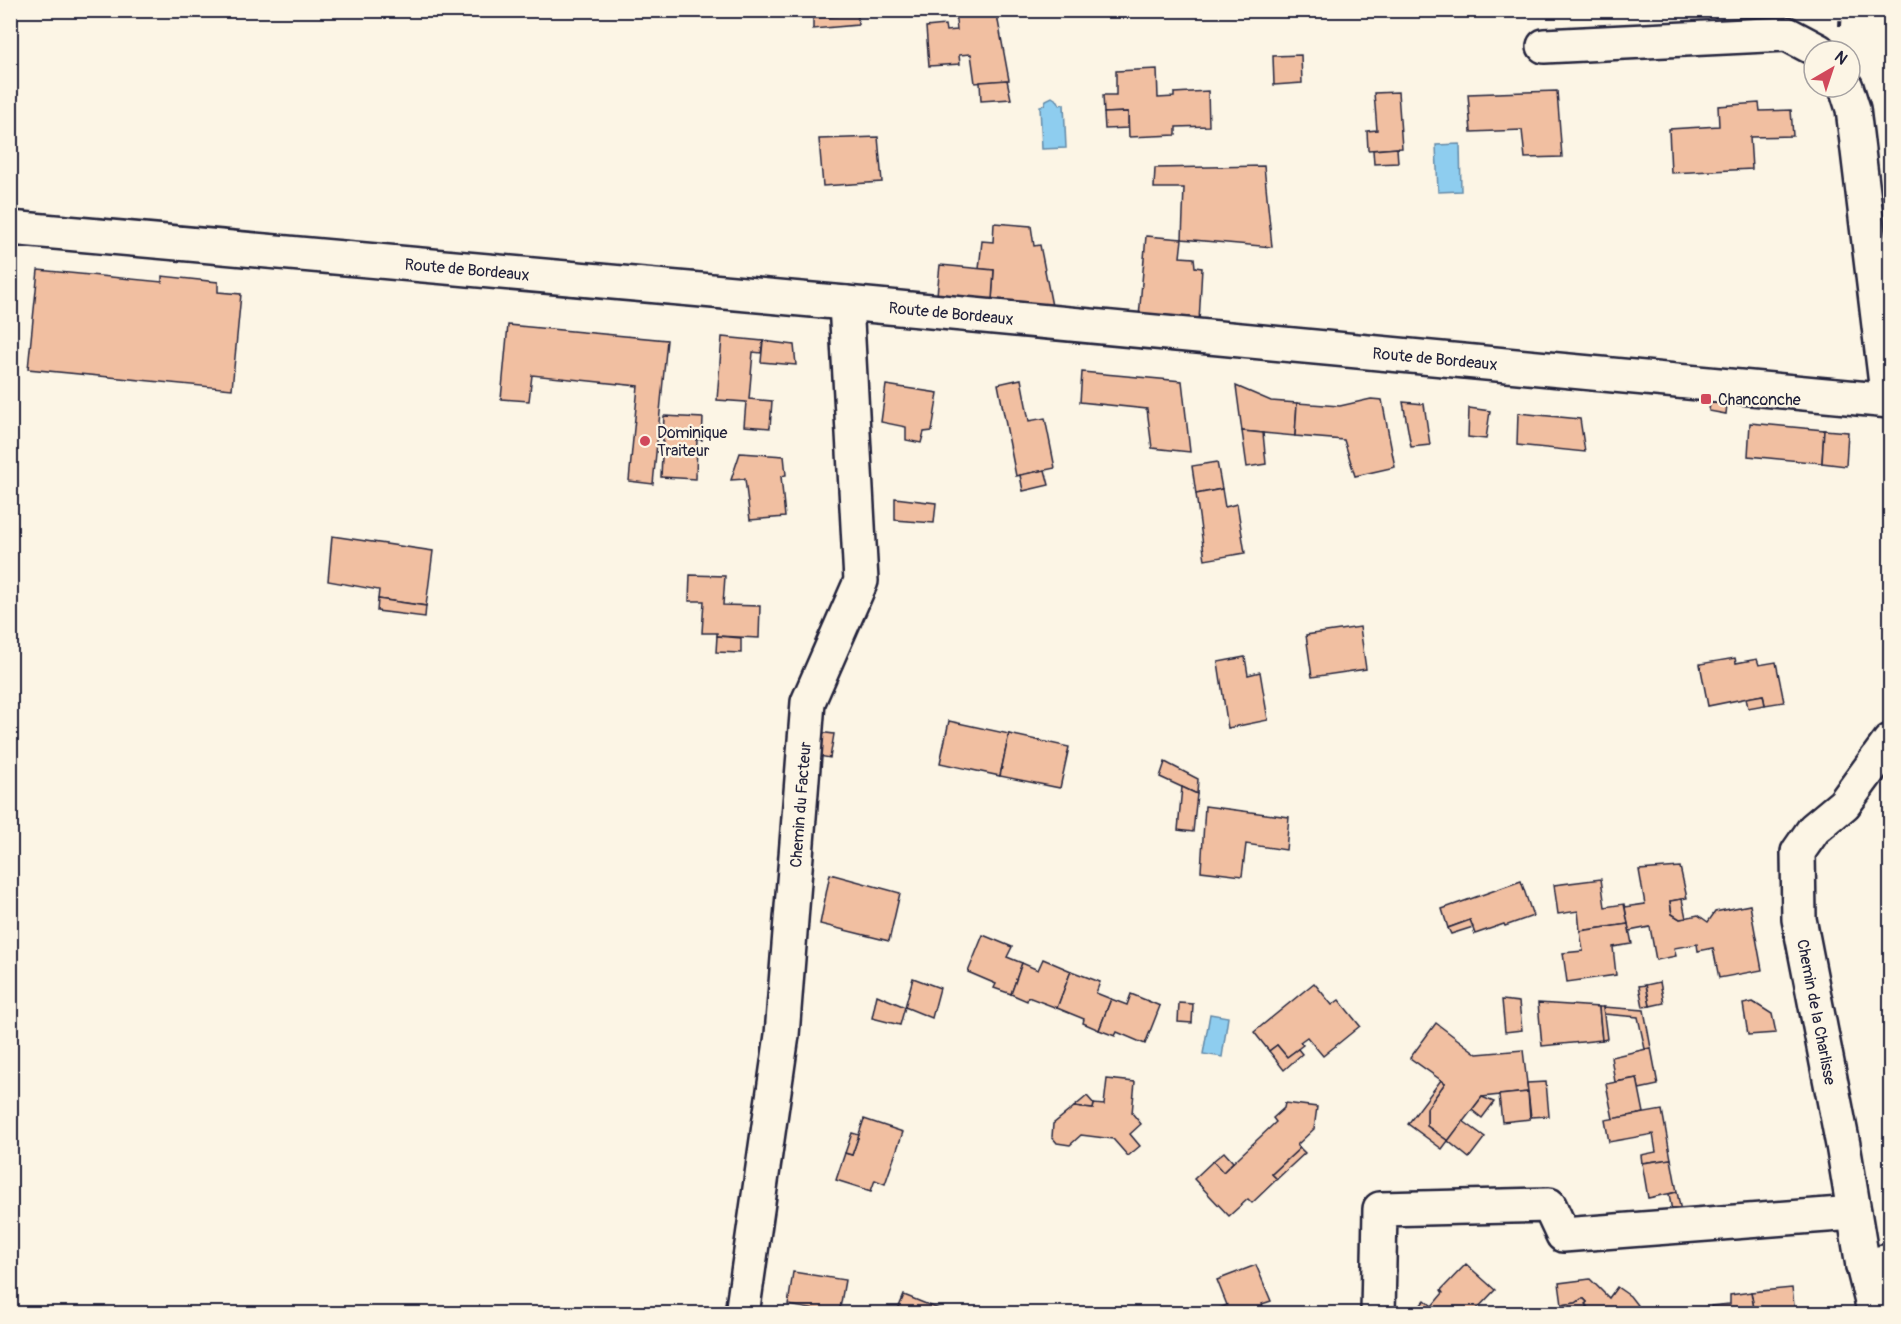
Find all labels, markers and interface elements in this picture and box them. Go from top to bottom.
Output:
north arrow [1802,39,1862,99]
text: N [1830,47,1851,69]
street label: Route de Bordeaux [404,254,530,286]
street label: Route de Bordeaux [888,298,1014,330]
street label: Route de Bordeaux [1372,343,1498,375]
place label: Chanconche [1718,390,1801,410]
marker: Chanconche [1699,392,1713,406]
place label: Dominique Traiteur [657,423,727,461]
marker: Dominique Traiteur [638,434,652,448]
street label: Chemin du Facteur [786,741,816,868]
street label: Chemin de la Charlisse [1792,938,1840,1087]

